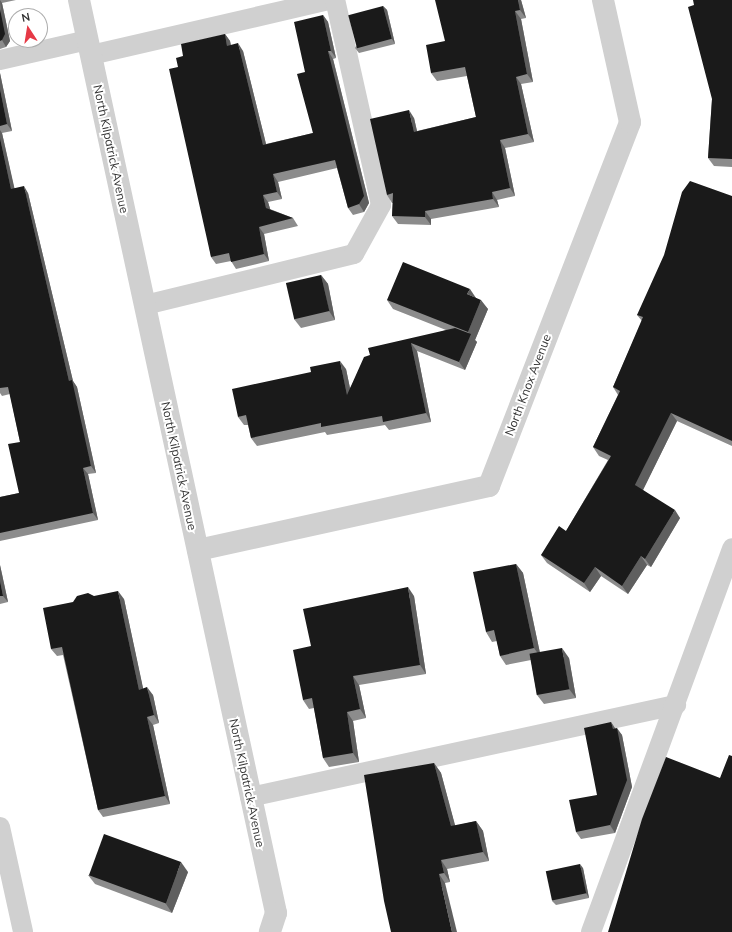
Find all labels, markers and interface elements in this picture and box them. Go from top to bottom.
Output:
north arrow [8,8,48,48]
text: N [20,10,31,25]
street label: North Kilpatrick Avenue [90,83,132,215]
street label: North Knox Avenue [502,332,554,438]
street label: North Kilpatrick Avenue [158,400,200,532]
street label: North Kilpatrick Avenue [226,717,268,849]

